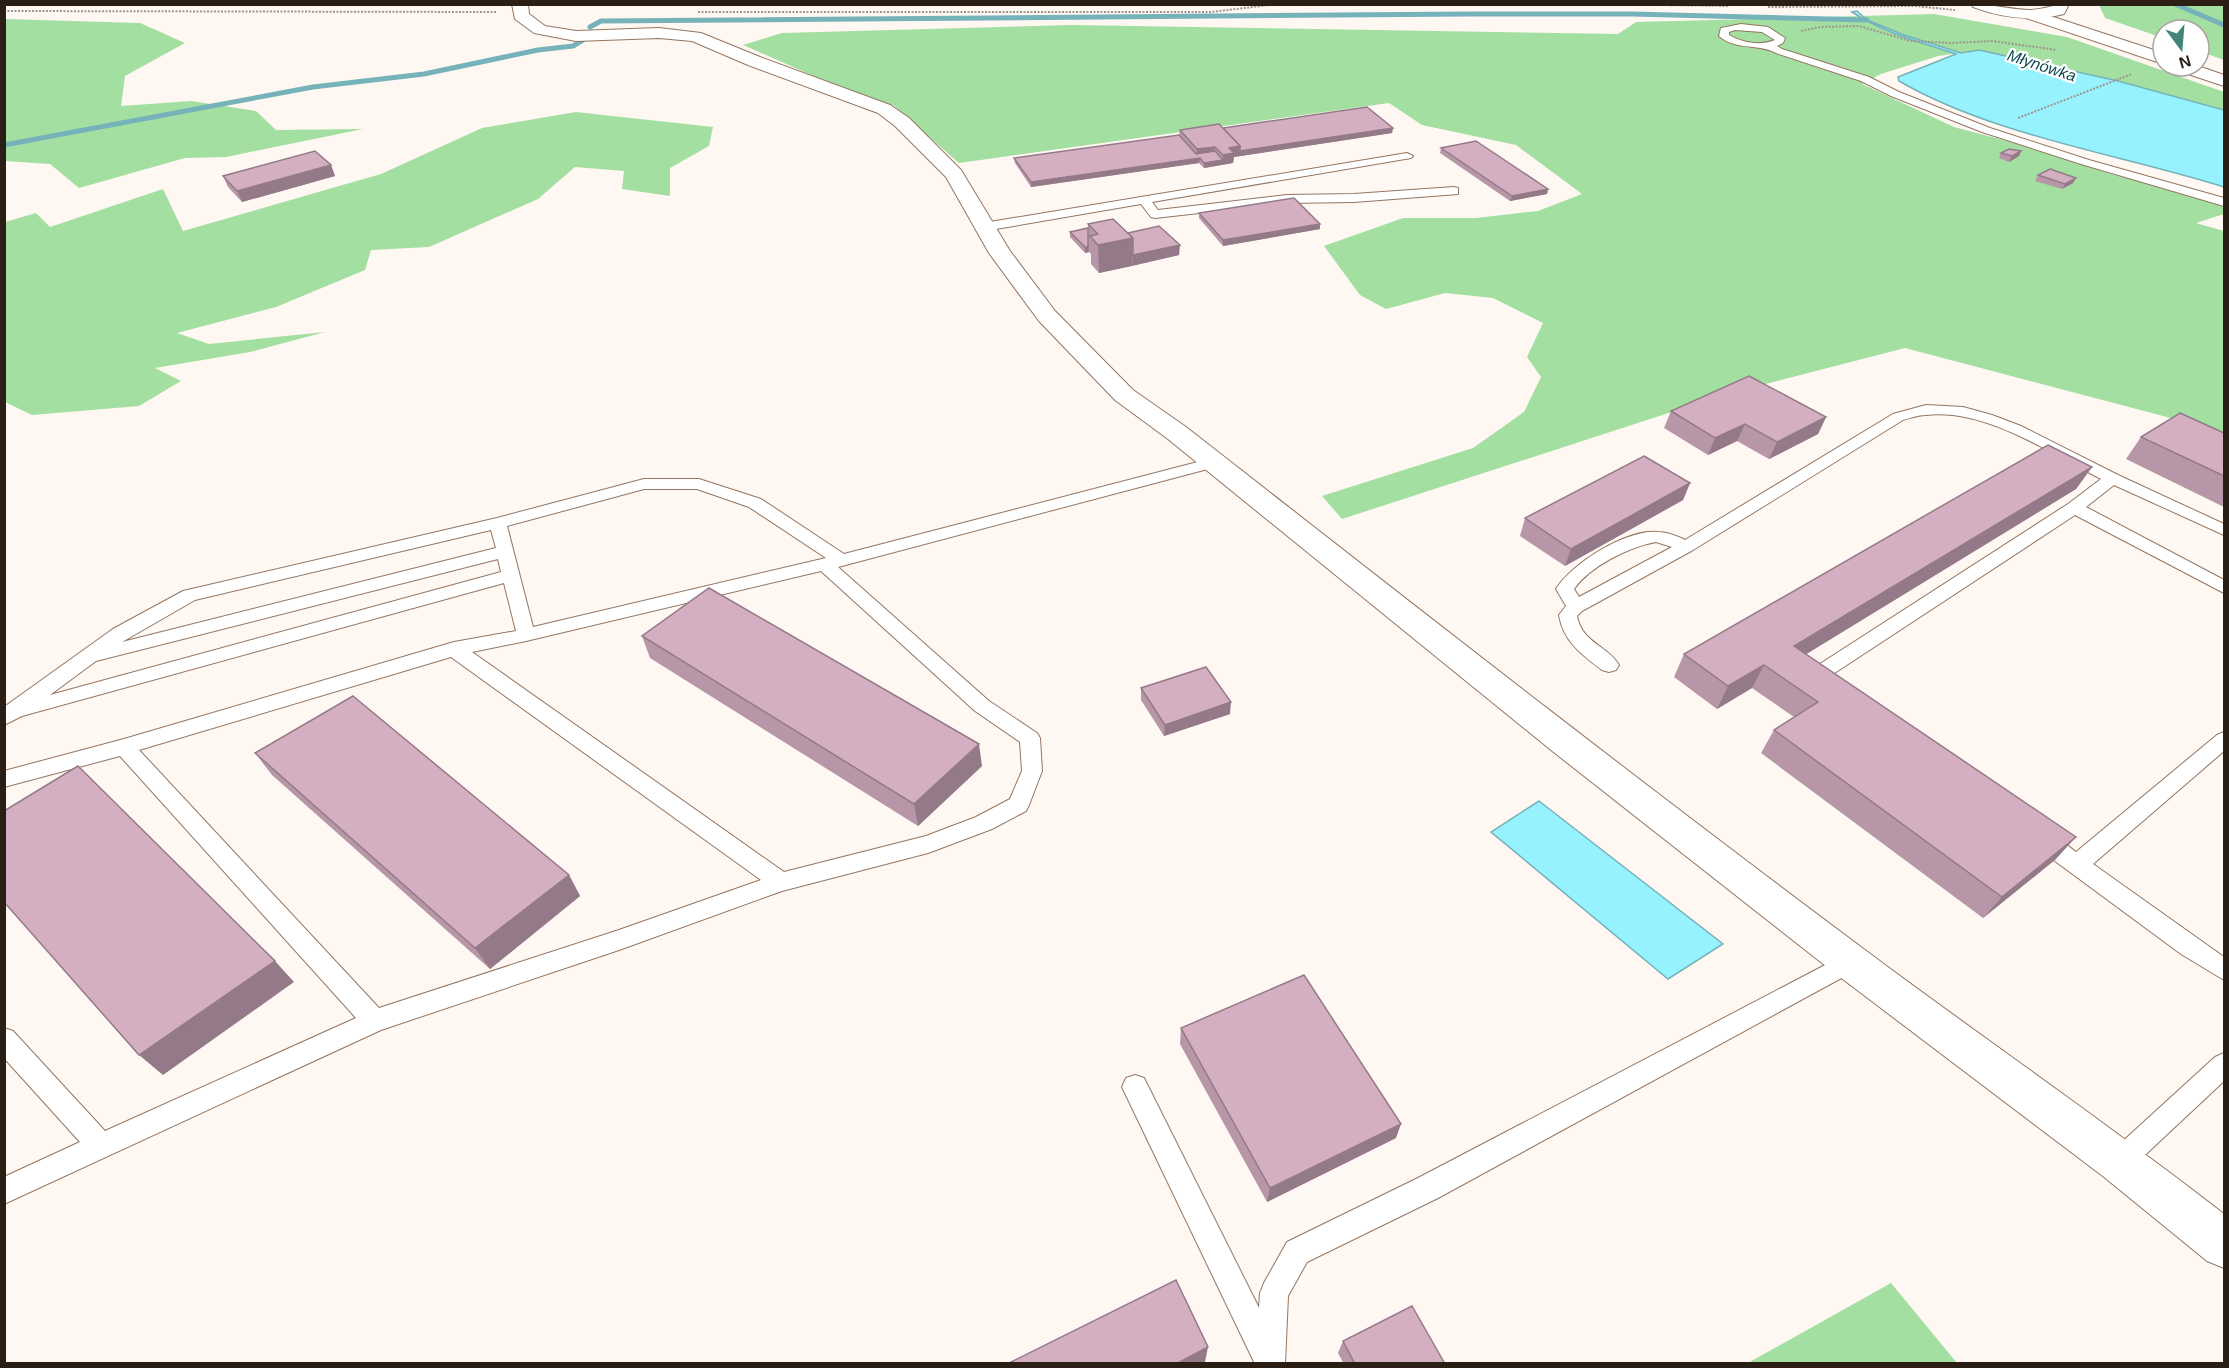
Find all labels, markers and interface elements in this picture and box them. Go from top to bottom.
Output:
north arrow [2151,18,2211,78]
water label: Młynówka [2005,46,2078,85]
text: N [2177,52,2193,72]

